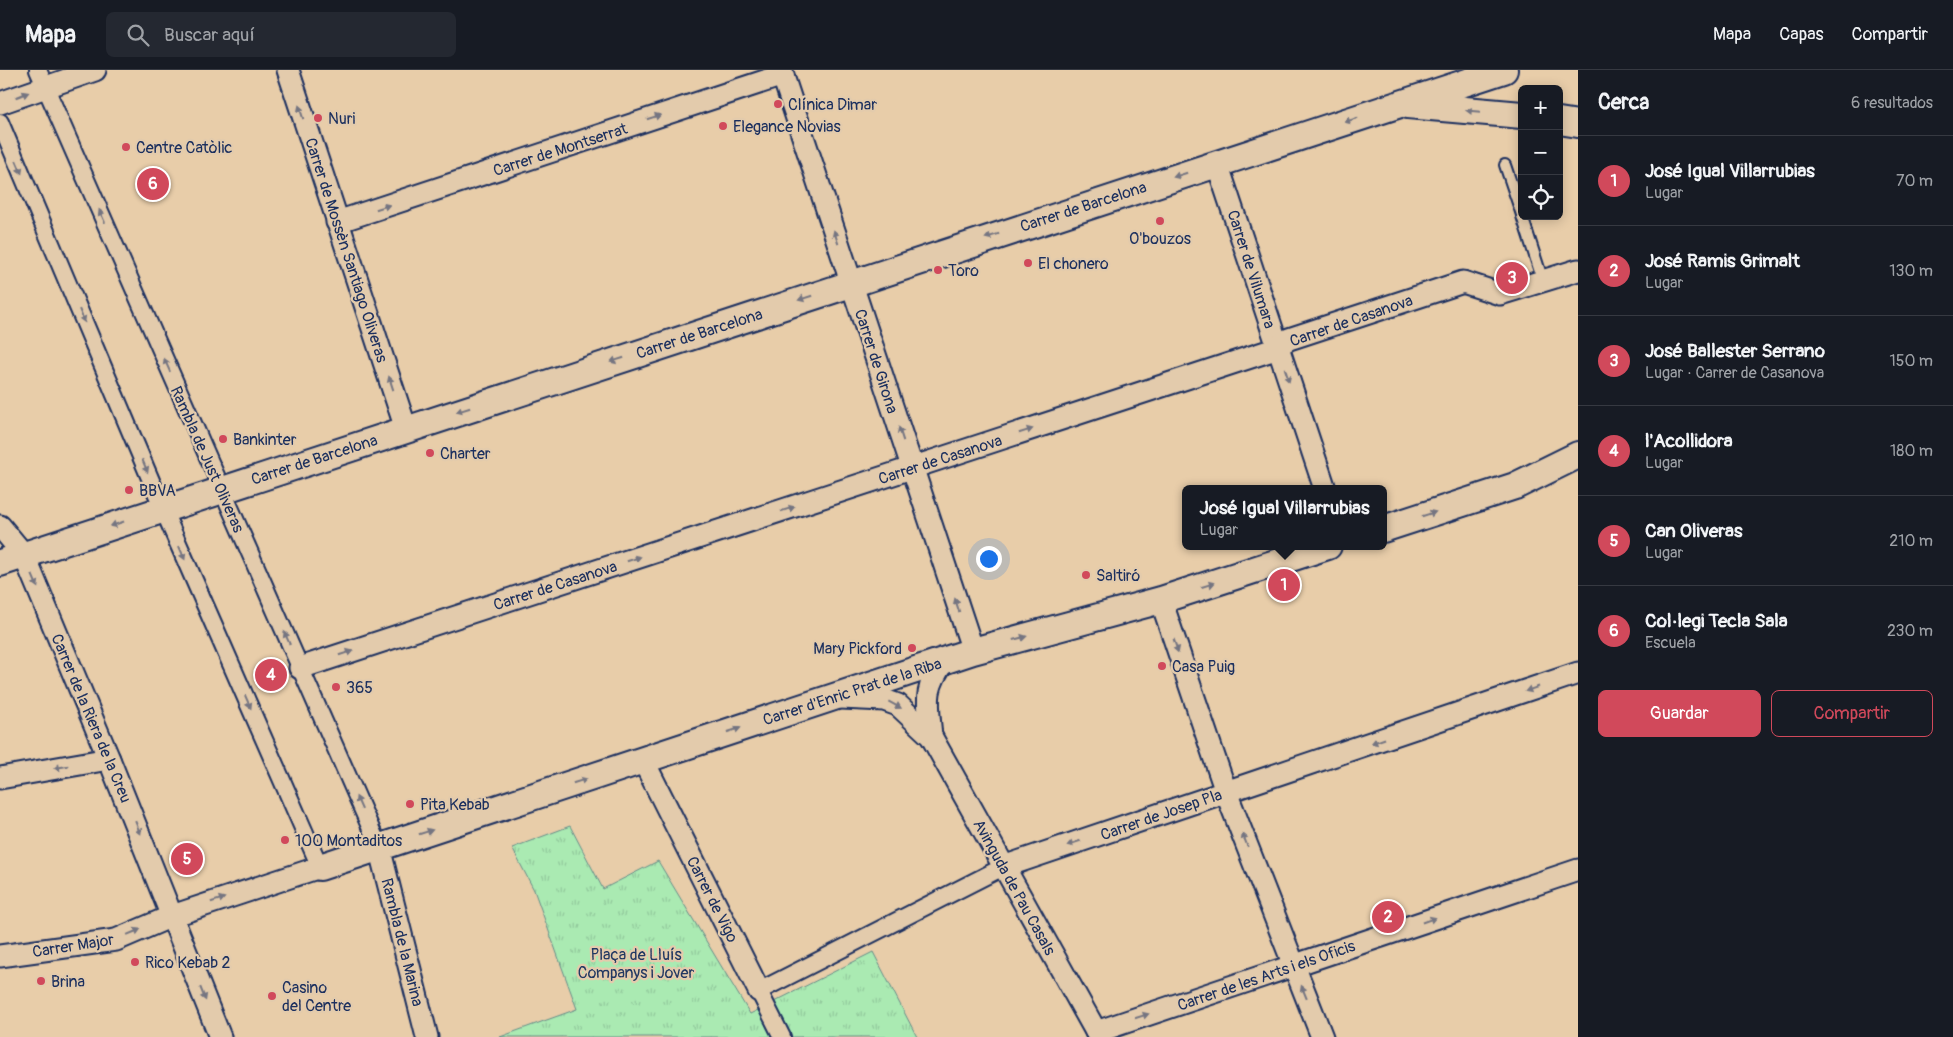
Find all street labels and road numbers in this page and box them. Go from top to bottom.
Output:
street label: Carrer de Montserrat [491,119,630,181]
street label: Carrer de Mossèn Santiago Oliveras [300,135,392,365]
street label: Carrer de Barcelona [1018,177,1149,237]
street label: Carrer de Vilumara [1222,208,1280,331]
street label: Carrer de Casanova [1287,291,1416,351]
street label: Carrer de Barcelona [634,304,765,364]
street label: Carrer de Girona [850,307,902,416]
street label: Rambla de Just Oliveras [166,383,248,536]
street label: Carrer de Barcelona [249,430,380,490]
street label: Carrer de Casanova [876,431,1005,489]
street label: Carrer de Casanova [491,557,620,615]
street label: Carrer de la Riera de la Creu [46,631,136,806]
street label: Carrer d'Enric Prat de la Riba [760,654,944,730]
street label: Carrer de Josep Pla [1098,785,1225,845]
street label: Avinguda de Pau Casals [968,816,1060,959]
street label: Carrer de Vigo [682,853,743,946]
street label: Rambla de la Marina [376,876,428,1008]
street label: Carrer Major [31,930,116,962]
street label: Carrer de les Arts i els Oficis [1175,936,1358,1016]

